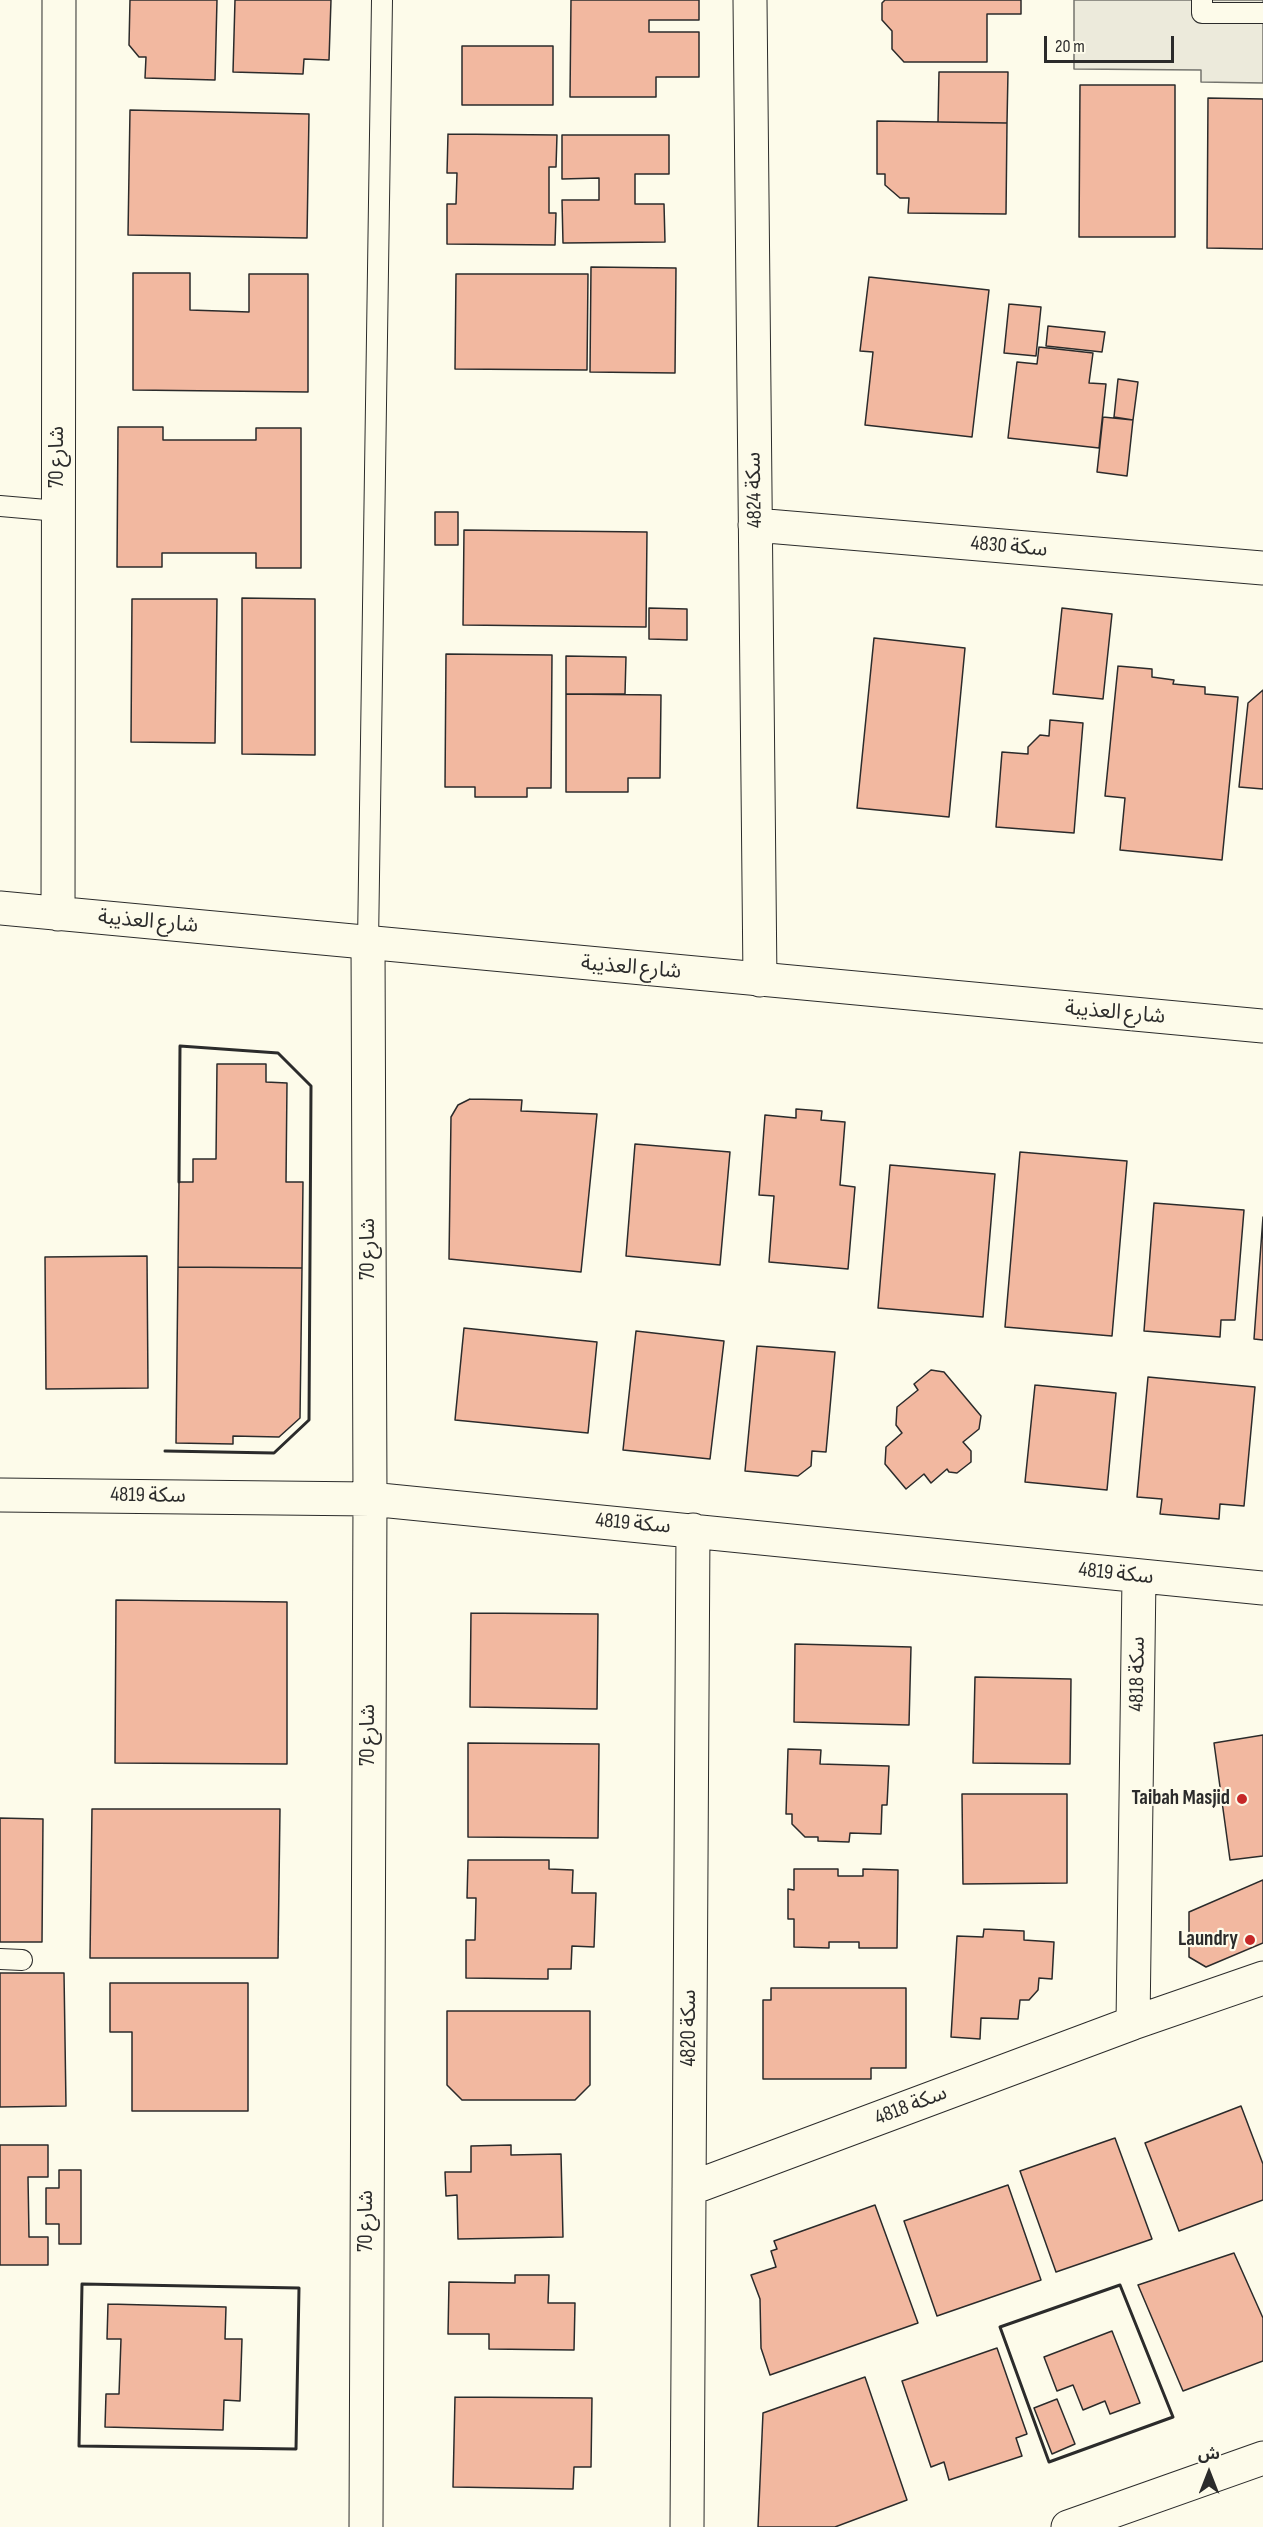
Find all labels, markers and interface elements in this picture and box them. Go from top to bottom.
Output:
scale bar [1047,24,1178,62]
text: 20 m [1055,36,1085,57]
street label: شارع 70 [45,426,71,488]
street label: سكة 4824 [742,452,768,528]
street label: سكة 4830 [970,531,1048,563]
street label: شارع العذيبة [97,905,199,939]
street label: شارع العذيبة [580,951,682,985]
street label: شارع العذيبة [1064,996,1166,1030]
street label: شارع 70 [356,1218,382,1280]
street label: سكة 4819 [110,1483,186,1509]
street label: سكة 4819 [594,1508,672,1540]
street label: سكة 4819 [1077,1558,1155,1590]
street label: سكة 4818 [1125,1636,1151,1712]
street label: شارع 70 [356,1704,382,1766]
place label: Taibah Masjid [1131,1786,1230,1812]
marker: Taibah Masjid [1235,1792,1249,1806]
place label: Laundry [1178,1927,1238,1953]
marker: Laundry [1243,1933,1257,1947]
street label: سكة 4820 [677,1989,703,2067]
street label: سكة 4818 [871,2081,951,2131]
street label: شارع 70 [354,2190,380,2252]
north arrow [1179,2443,1239,2503]
text: ش [1198,2445,1220,2464]

